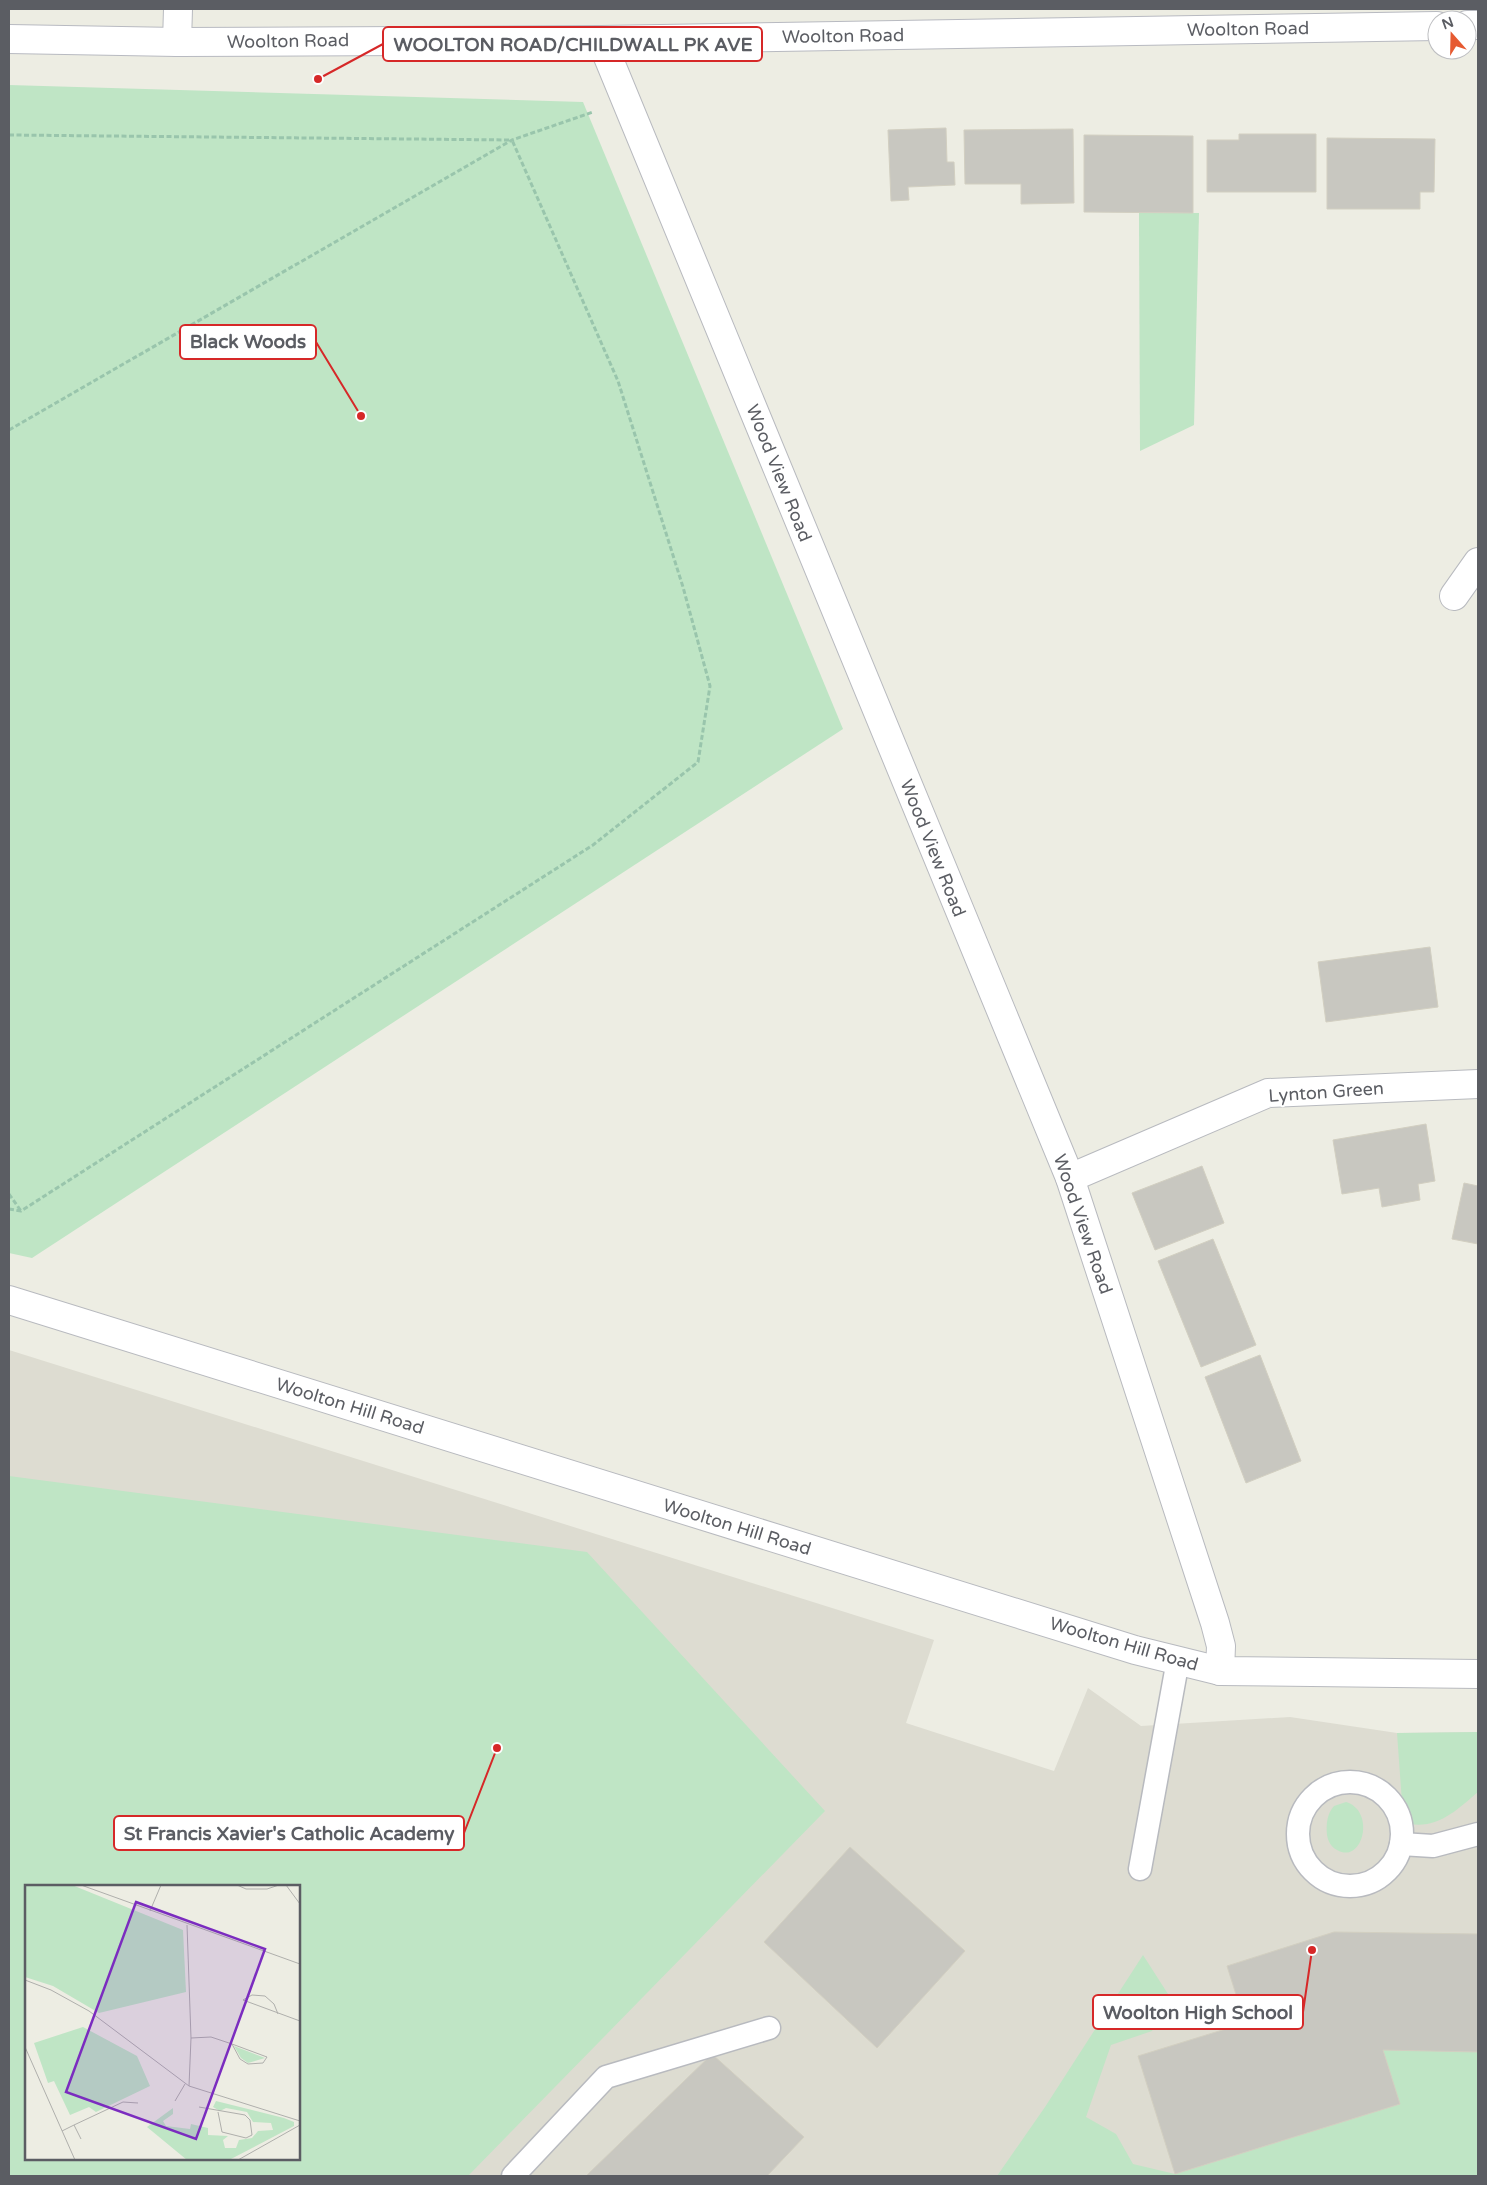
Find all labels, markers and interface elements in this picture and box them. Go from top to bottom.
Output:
north arrow [1427,10,1477,60]
text: N [1440,13,1456,33]
street label: Woolton Road [1187,17,1309,41]
street label: Woolton Road [782,24,904,48]
callout: WOOLTON ROAD/CHILDWALL PK AVE [383,27,762,61]
street label: Woolton Road [227,29,349,53]
text: WOOLTON ROAD/CHILDWALL PK AVE [393,34,753,56]
callout: Black Woods [180,325,316,359]
text: Black Woods [190,331,306,353]
street label: Wood View Road [741,401,817,545]
street label: Wood View Road [895,776,971,920]
street label: Lynton Green [1268,1077,1384,1107]
street label: Wood View Road [1049,1151,1117,1297]
street label: Woolton Hill Road [273,1373,427,1439]
street label: Woolton Hill Road [660,1494,814,1560]
street label: Woolton Hill Road [1047,1612,1201,1676]
callout: St Francis Xavier's Catholic Academy [114,1816,464,1850]
text: St Francis Xavier's Catholic Academy [124,1823,455,1846]
inset map [25,1885,300,2160]
callout: Woolton High School [1093,1995,1303,2029]
text: Woolton High School [1103,2002,1293,2025]

